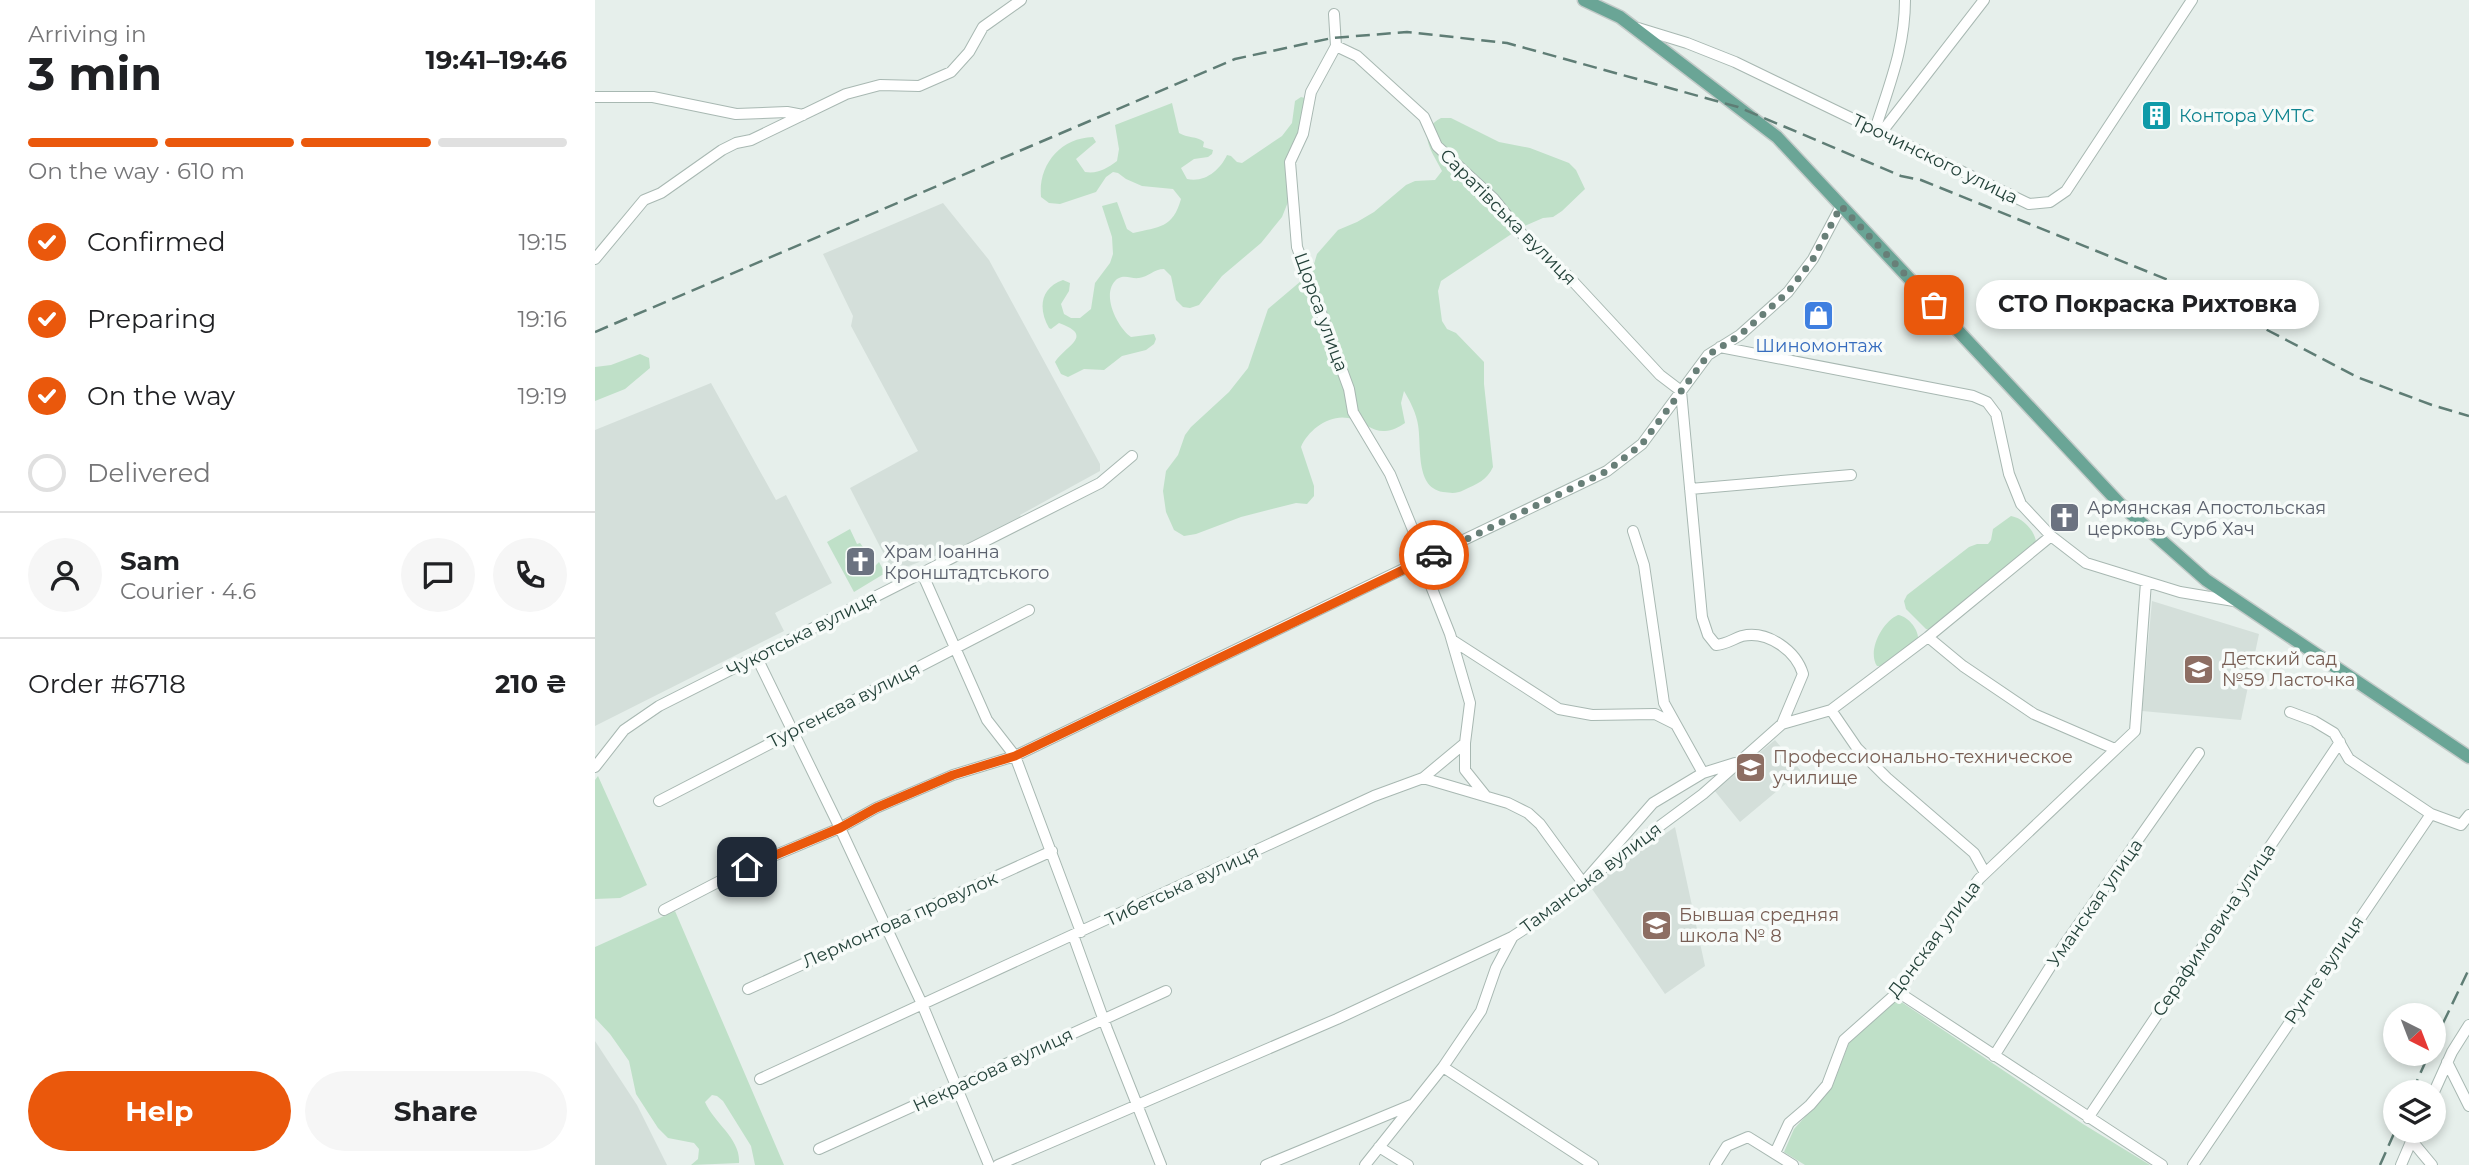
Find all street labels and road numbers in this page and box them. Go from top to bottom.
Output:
street label: Трочинского улица [1849,109,2021,209]
street label: Саратівська вулиця [1435,144,1581,290]
street label: Щорса улица [1289,249,1353,375]
street label: Чукотська вулиця [723,587,881,681]
street label: Тургенєва вулиця [764,657,924,753]
street label: Таманська вулиця [1516,818,1666,938]
street label: Уманская улица [2043,835,2147,971]
street label: Серафимовича улица [2148,839,2280,1021]
street label: Тибетська вулиця [1102,841,1262,931]
street label: Лермонтова провулок [799,867,1001,973]
street label: Донская улица [1883,876,1985,1002]
street label: Рунге вулиця [2280,911,2368,1029]
street label: Некрасова вулиця [909,1023,1077,1117]

